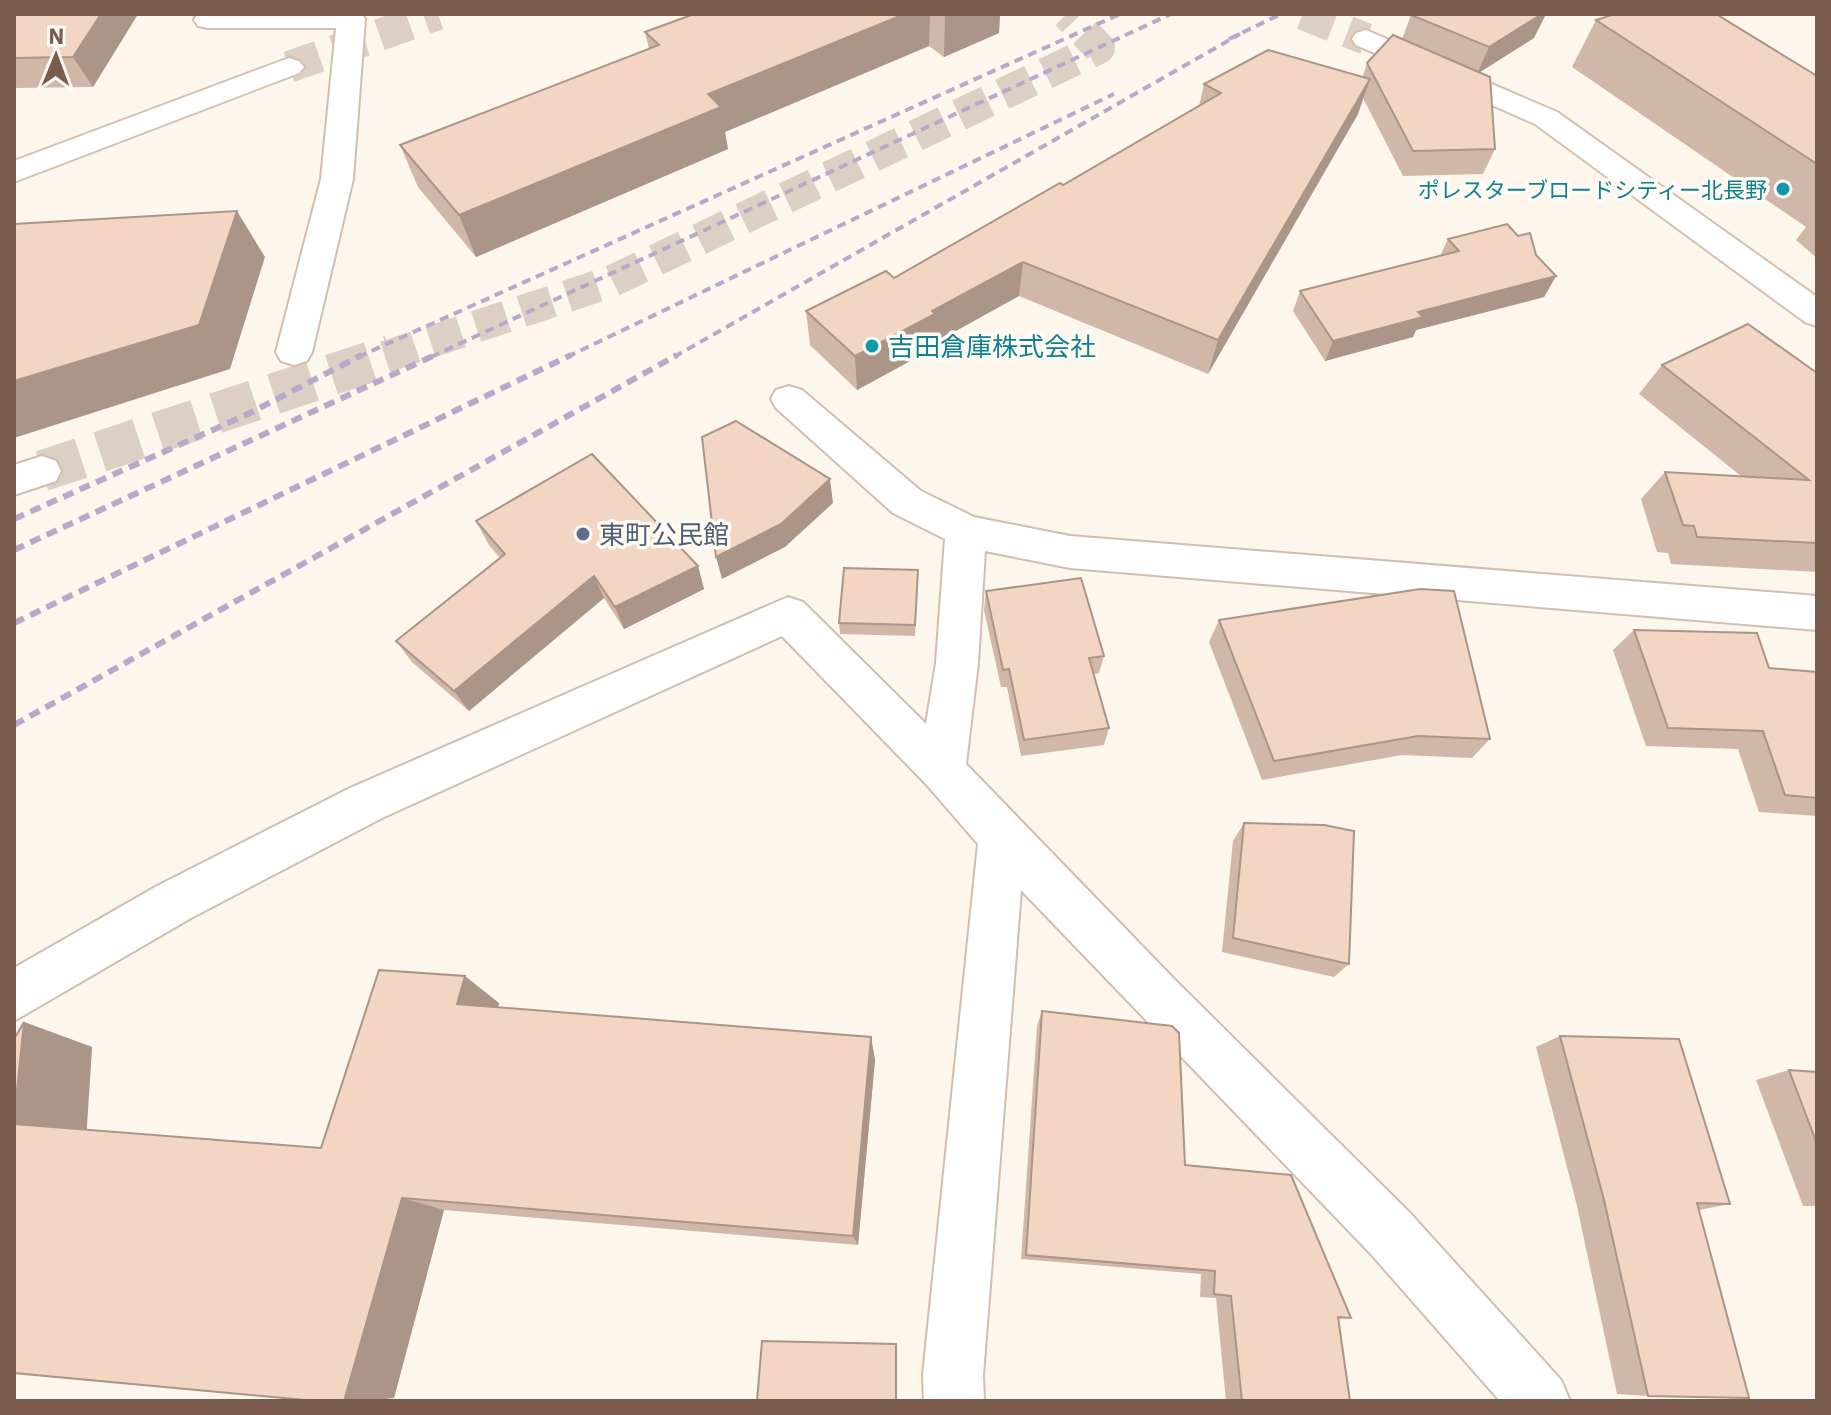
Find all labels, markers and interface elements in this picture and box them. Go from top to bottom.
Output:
north arrow [16,16,96,96]
text: N [48,21,65,50]
place label: ポレスターブロードシティー北長野 [1418,175,1767,204]
marker: ポレスターブロードシティー北長野 [1774,180,1792,198]
place label: 吉田倉庫株式会社 [888,329,1096,363]
marker: 吉田倉庫株式会社 [863,337,881,355]
place label: 東町公民館 [599,517,729,551]
marker: 東町公民館 [574,525,592,543]

